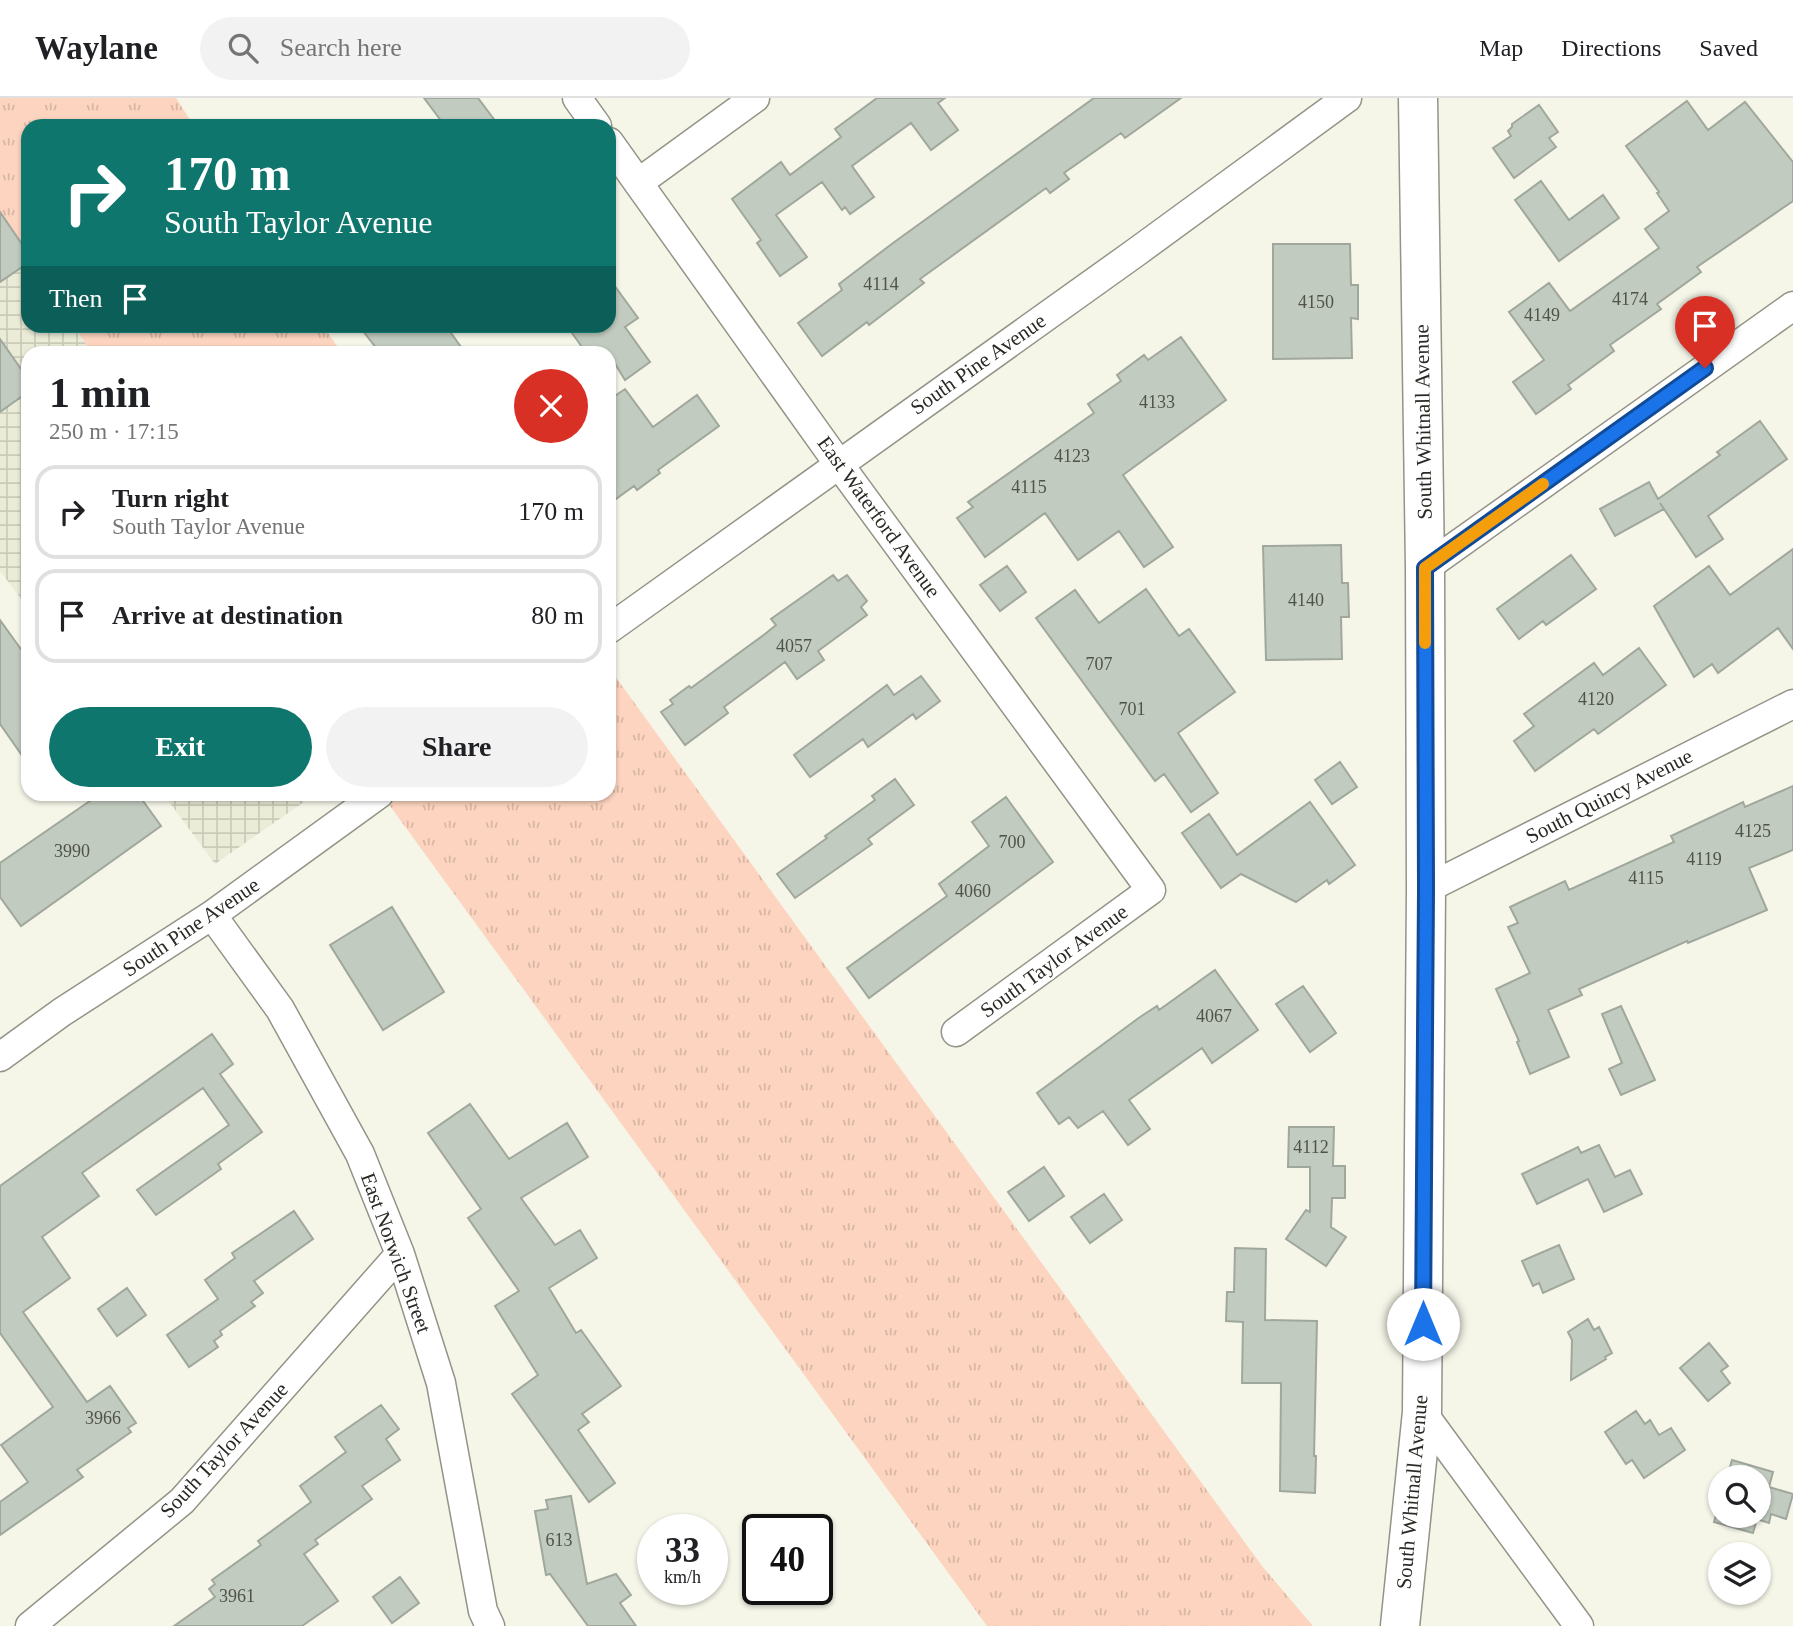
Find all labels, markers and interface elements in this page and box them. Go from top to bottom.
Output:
search box [200,17,690,80]
icon: search [224,29,262,67]
text: Waylane [35,30,158,66]
text: Search here [280,33,402,62]
text: Map [1479,35,1523,61]
text: Directions [1561,35,1661,61]
text: Saved [1699,35,1758,61]
text: 170 m [164,146,291,201]
icon: right [49,147,140,238]
text: South Taylor Avenue [164,204,433,240]
house number: 4114 [863,274,899,294]
icon: arrive [116,280,154,318]
text: Then [49,284,102,313]
house number: 4174 [1612,289,1648,309]
house number: 4150 [1298,292,1334,312]
pin [1675,296,1735,368]
house number: 4149 [1524,305,1560,325]
icon: arrive [1686,307,1724,345]
street label: South Pine Avenue [906,308,1050,420]
street label: South Whitnall Avenue [1409,324,1437,520]
button: close [514,369,588,443]
text: 1 min [49,370,151,416]
house number: 4133 [1139,392,1175,412]
text: 250 m · 17:15 [49,419,179,444]
street label: East Waterford Avenue [812,432,946,602]
house number: 4123 [1054,446,1090,466]
house number: 4115 [1011,477,1047,497]
text: Turn right [112,484,229,513]
icon: right [53,493,91,531]
text: 170 m [518,497,584,526]
text: South Taylor Avenue [112,514,305,539]
house number: 4140 [1288,590,1324,610]
icon: arrive [53,597,91,635]
text: Arrive at destination [112,601,343,630]
text: 80 m [531,601,584,630]
house number: 4057 [776,636,812,656]
house number: 707 [1086,654,1113,674]
house number: 4120 [1578,689,1614,709]
house number: 701 [1119,699,1146,719]
button: Exit [49,707,312,787]
button: Share [326,707,588,787]
street label: South Quincy Avenue [1522,744,1696,848]
house number: 4125 [1735,821,1771,841]
house number: 700 [999,832,1026,852]
house number: 3990 [54,841,90,861]
house number: 4119 [1686,849,1722,869]
house number: 4115 [1628,868,1664,888]
street label: South Pine Avenue [118,872,264,982]
house number: 4060 [955,881,991,901]
street label: South Taylor Avenue [976,899,1132,1023]
house number: 4067 [1196,1006,1232,1026]
house number: 4112 [1293,1137,1329,1157]
street label: East Norwich Street [356,1169,436,1337]
position arrow [1386,1287,1460,1361]
street label: South Taylor Avenue [155,1377,293,1523]
street label: South Whitnall Avenue [1392,1394,1432,1590]
house number: 3966 [85,1408,121,1428]
map controls [1708,1465,1771,1605]
button: search [1708,1465,1771,1528]
speed limit sign: 40 [742,1514,833,1605]
house number: 613 [546,1530,573,1550]
text: 33 [665,1531,700,1570]
button: layers [1708,1542,1771,1605]
text: km/h [664,1567,701,1587]
house number: 3961 [219,1586,255,1606]

